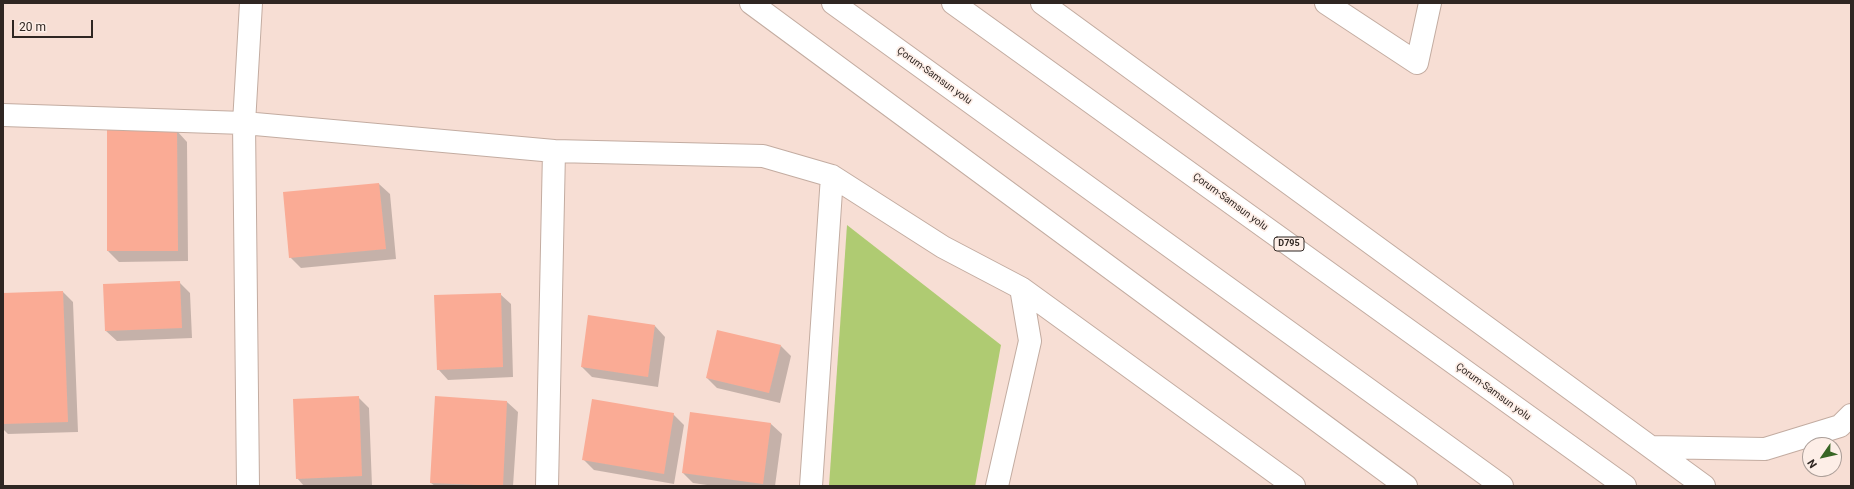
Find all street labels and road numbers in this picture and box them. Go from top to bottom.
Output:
street label: Çorum-Samsun yolu [894,45,974,107]
street label: Çorum-Samsun yolu [1190,171,1270,233]
road number: D795 [1274,237,1304,251]
street label: Çorum-Samsun yolu [1453,361,1533,423]

